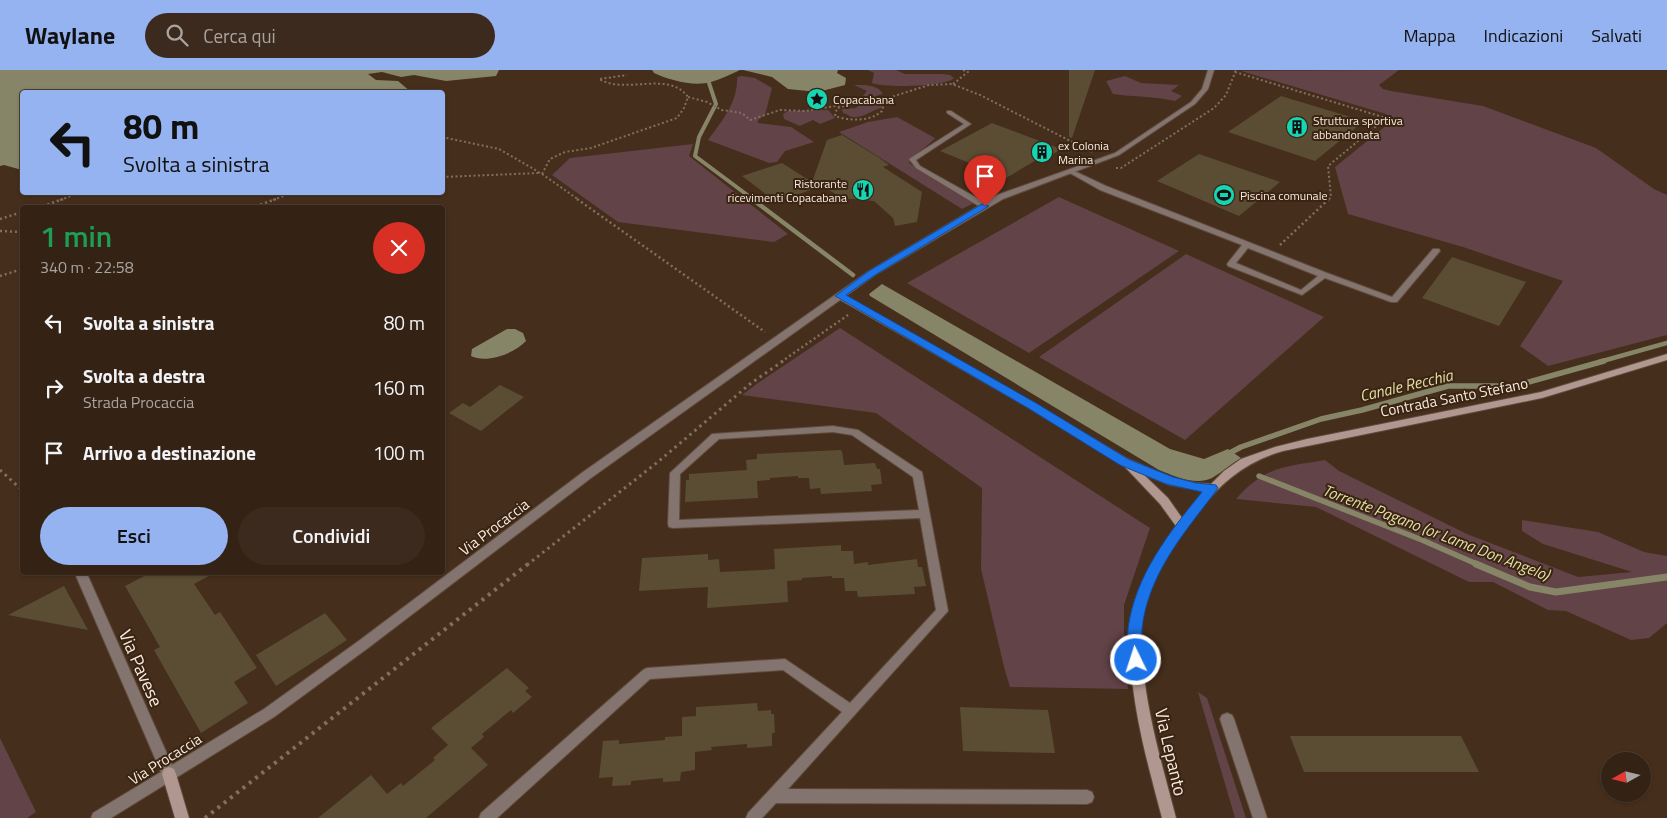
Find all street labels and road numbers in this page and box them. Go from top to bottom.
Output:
street label: Contrada Santo Stefano [1378,371,1530,423]
street label: Via Procaccia [454,493,534,561]
street label: Via Pavese [112,625,170,711]
street label: Via Lepanto [1148,706,1194,798]
street label: Via Procaccia [124,727,206,791]

